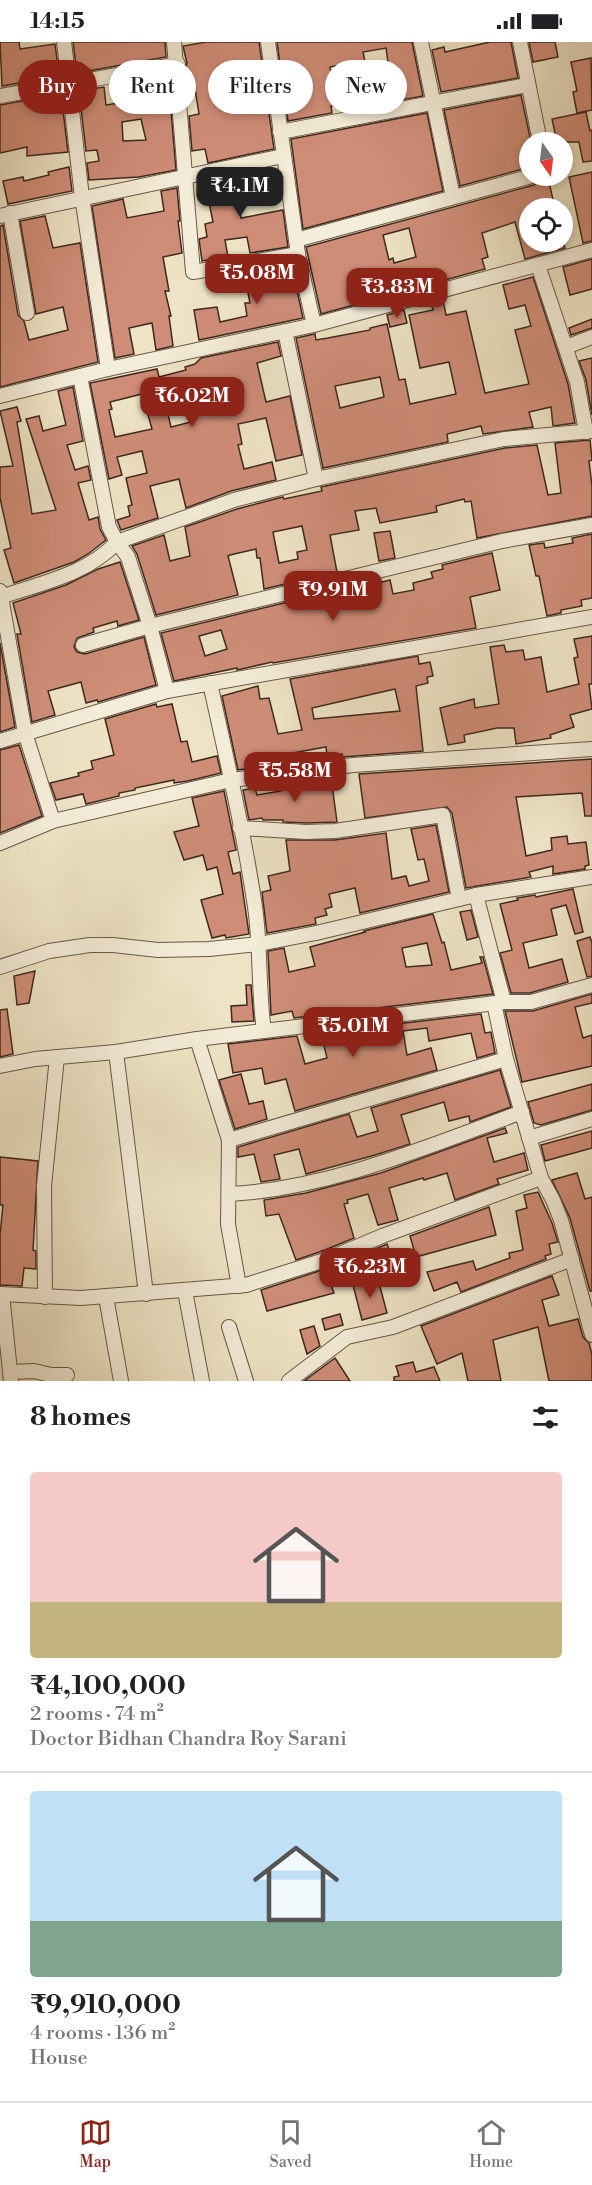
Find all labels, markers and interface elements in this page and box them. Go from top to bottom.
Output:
text: 14:15 [30,8,85,35]
chip: Buy [18,60,97,114]
chip: Rent [109,60,196,114]
chip: Filters [208,60,313,114]
chip: New [325,60,407,114]
north arrow [519,132,573,186]
map controls [519,132,573,252]
pin: ₹4.1M [198,167,282,218]
text: ₹4.1M [210,174,270,199]
button: locate [519,198,573,252]
pin: ₹5.08M [208,254,306,305]
text: ₹5.08M [219,261,295,286]
pin: ₹3.83M [348,268,446,319]
text: ₹3.83M [361,275,433,300]
pin: ₹6.02M [143,377,241,428]
text: ₹6.02M [154,384,230,409]
pin: ₹9.91M [284,571,382,622]
text: ₹9.91M [298,578,368,603]
pin: ₹5.58M [246,752,344,803]
text: ₹5.58M [258,759,332,784]
pin: ₹5.01M [304,1007,402,1058]
text: ₹5.01M [317,1014,389,1039]
pin: ₹6.23M [321,1248,419,1299]
text: ₹6.23M [333,1255,407,1280]
text: 8 homes [30,1401,131,1433]
icon: filters [529,1401,562,1434]
icon: home [242,1511,350,1619]
text: ₹4,100,000 [30,1670,186,1702]
text: 2 rooms · 74 m² [30,1702,164,1727]
text: Doctor Bidhan Chandra Roy Sarani [30,1727,347,1752]
icon: home [242,1830,350,1938]
text: ₹9,910,000 [30,1989,181,2021]
text: 4 rooms · 136 m² [30,2021,175,2046]
text: House [30,2046,88,2071]
tab: Map [79,2116,112,2172]
tab: Saved [270,2116,312,2172]
tab: Home [469,2116,513,2172]

